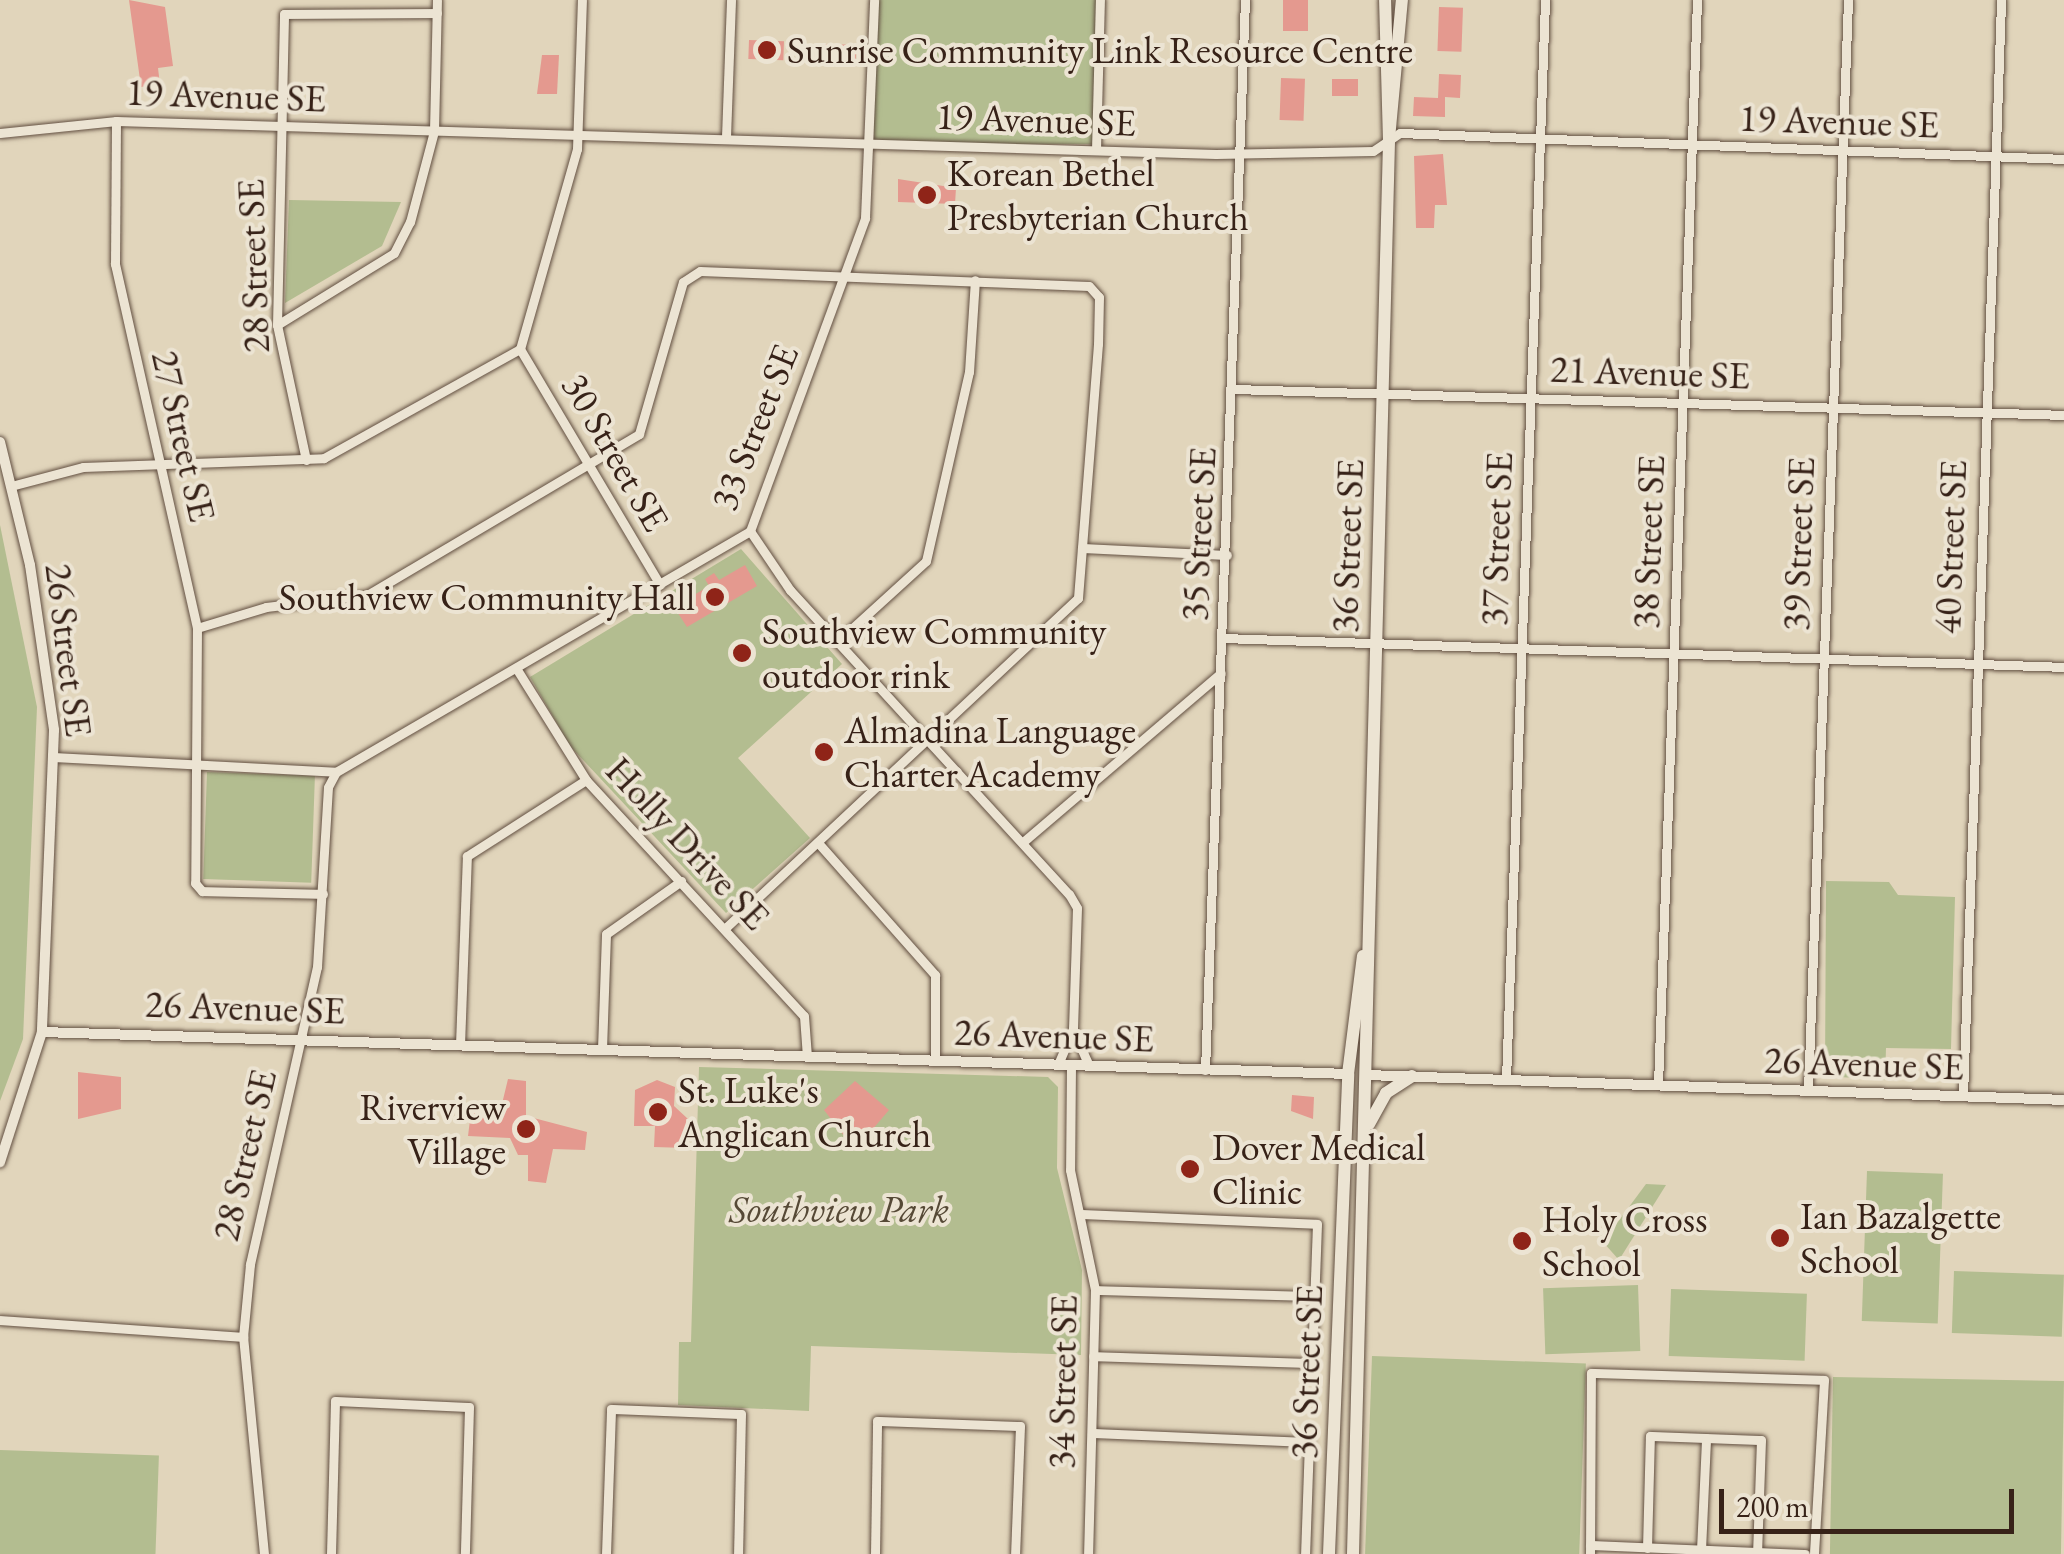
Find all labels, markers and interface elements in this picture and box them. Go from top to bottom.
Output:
place label: Sunrise Community Link Resource Centre [787,27,1413,73]
marker: Sunrise Community Link Resource Centre [756,39,778,61]
street label: 19 Avenue SE [125,69,327,121]
street label: 19 Avenue SE [935,93,1137,145]
street label: 19 Avenue SE [1738,95,1940,147]
place label: Korean Bethel Presbyterian Church [947,150,1249,240]
street label: 28 Street SE [227,178,279,354]
marker: Korean Bethel Presbyterian Church [916,184,938,206]
street label: 33 Street SE [700,338,808,516]
street label: 27 Street SE [142,346,226,526]
street label: 21 Avenue SE [1549,346,1751,398]
street label: 30 Street SE [553,365,679,539]
street label: 35 Street SE [1171,446,1225,622]
street label: 37 Street SE [1470,451,1522,627]
street label: 38 Street SE [1622,454,1674,630]
street label: 39 Street SE [1772,456,1824,632]
street label: 36 Street SE [1321,458,1373,634]
street label: 40 Street SE [1924,459,1976,635]
street label: 26 Street SE [36,561,102,739]
place label: Southview Community Hall [279,574,695,620]
marker: Southview Community Hall [704,586,726,608]
place label: Southview Community outdoor rink [762,608,1106,698]
marker: Southview Community outdoor rink [731,642,753,664]
place label: Almadina Language Charter Academy [844,707,1136,796]
marker: Almadina Language Charter Academy [813,741,835,763]
street label: Holly Drive SE [597,747,779,939]
street label: 26 Avenue SE [144,981,346,1033]
street label: 26 Avenue SE [953,1009,1155,1061]
street label: 26 Avenue SE [1763,1037,1965,1089]
street label: 28 Street SE [202,1065,286,1245]
place label: St. Luke's Anglican Church [678,1067,931,1156]
place label: Riverview Village [360,1084,506,1174]
marker: St. Luke's Anglican Church [647,1101,669,1123]
marker: Riverview Village [515,1118,537,1140]
place label: Dover Medical Clinic [1212,1124,1425,1214]
marker: Dover Medical Clinic [1177,1156,1203,1182]
park label: Southview Park [729,1186,949,1232]
place label: Ian Bazalgette School [1800,1193,2001,1282]
place label: Holy Cross School [1542,1196,1707,1286]
marker: Ian Bazalgette School [1769,1227,1791,1249]
marker: Holy Cross School [1511,1230,1533,1252]
street label: 36 Street SE [1280,1284,1332,1460]
street label: 34 Street SE [1038,1294,1086,1470]
scale bar [1724,1469,2019,1531]
text: 200 m [1736,1487,1809,1526]

